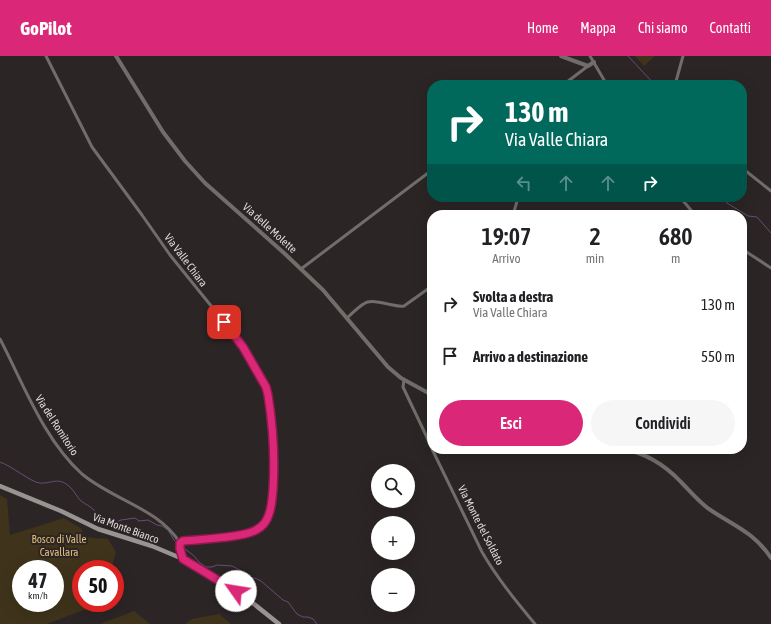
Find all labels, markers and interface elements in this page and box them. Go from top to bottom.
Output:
text: GoPilot [20,17,72,39]
text: Home [527,20,558,36]
text: Mappa [580,20,616,36]
text: Chi siamo [638,20,688,36]
text: Contatti [710,20,751,36]
icon: right [439,96,491,148]
text: 130 m [505,96,568,128]
text: Via Valle Chiara [505,129,608,150]
icon: left [513,172,535,194]
icon: ahead [555,172,577,194]
icon: ahead [597,172,619,194]
icon: right [639,172,661,194]
street label: Via delle Molette [241,201,299,255]
text: 19:07 [481,223,531,250]
text: 2 [589,223,601,250]
text: 680 [659,223,693,250]
street label: Via Valle Chiara [162,231,210,289]
text: Arrivo [492,251,521,266]
text: min [586,251,604,266]
text: m [671,251,680,266]
text: Svolta a destra [473,288,553,305]
icon: right [439,293,461,315]
text: 130 m [701,296,735,313]
pin [207,305,241,339]
text: Via Valle Chiara [473,305,547,320]
icon: arrive [213,311,235,333]
icon: arrive [439,345,461,367]
text: Arrivo a destinazione [473,348,588,365]
text: 550 m [701,348,735,365]
street label: Via del Romitorio [33,393,81,457]
button: Esci [439,400,583,446]
button: Condividi [591,400,735,446]
map controls [371,464,415,612]
button: search [371,464,415,508]
street label: Via Monte del Soldato [456,483,506,567]
street label: Via Monte Bianco [91,510,161,546]
button: + [371,516,415,560]
park label: Bosco di Valle Cavallara [31,533,87,558]
speed limit sign: 50 [72,560,124,612]
button: − [371,568,415,612]
text: 47 [29,569,47,592]
position arrow [215,570,257,612]
text: km/h [28,590,48,601]

